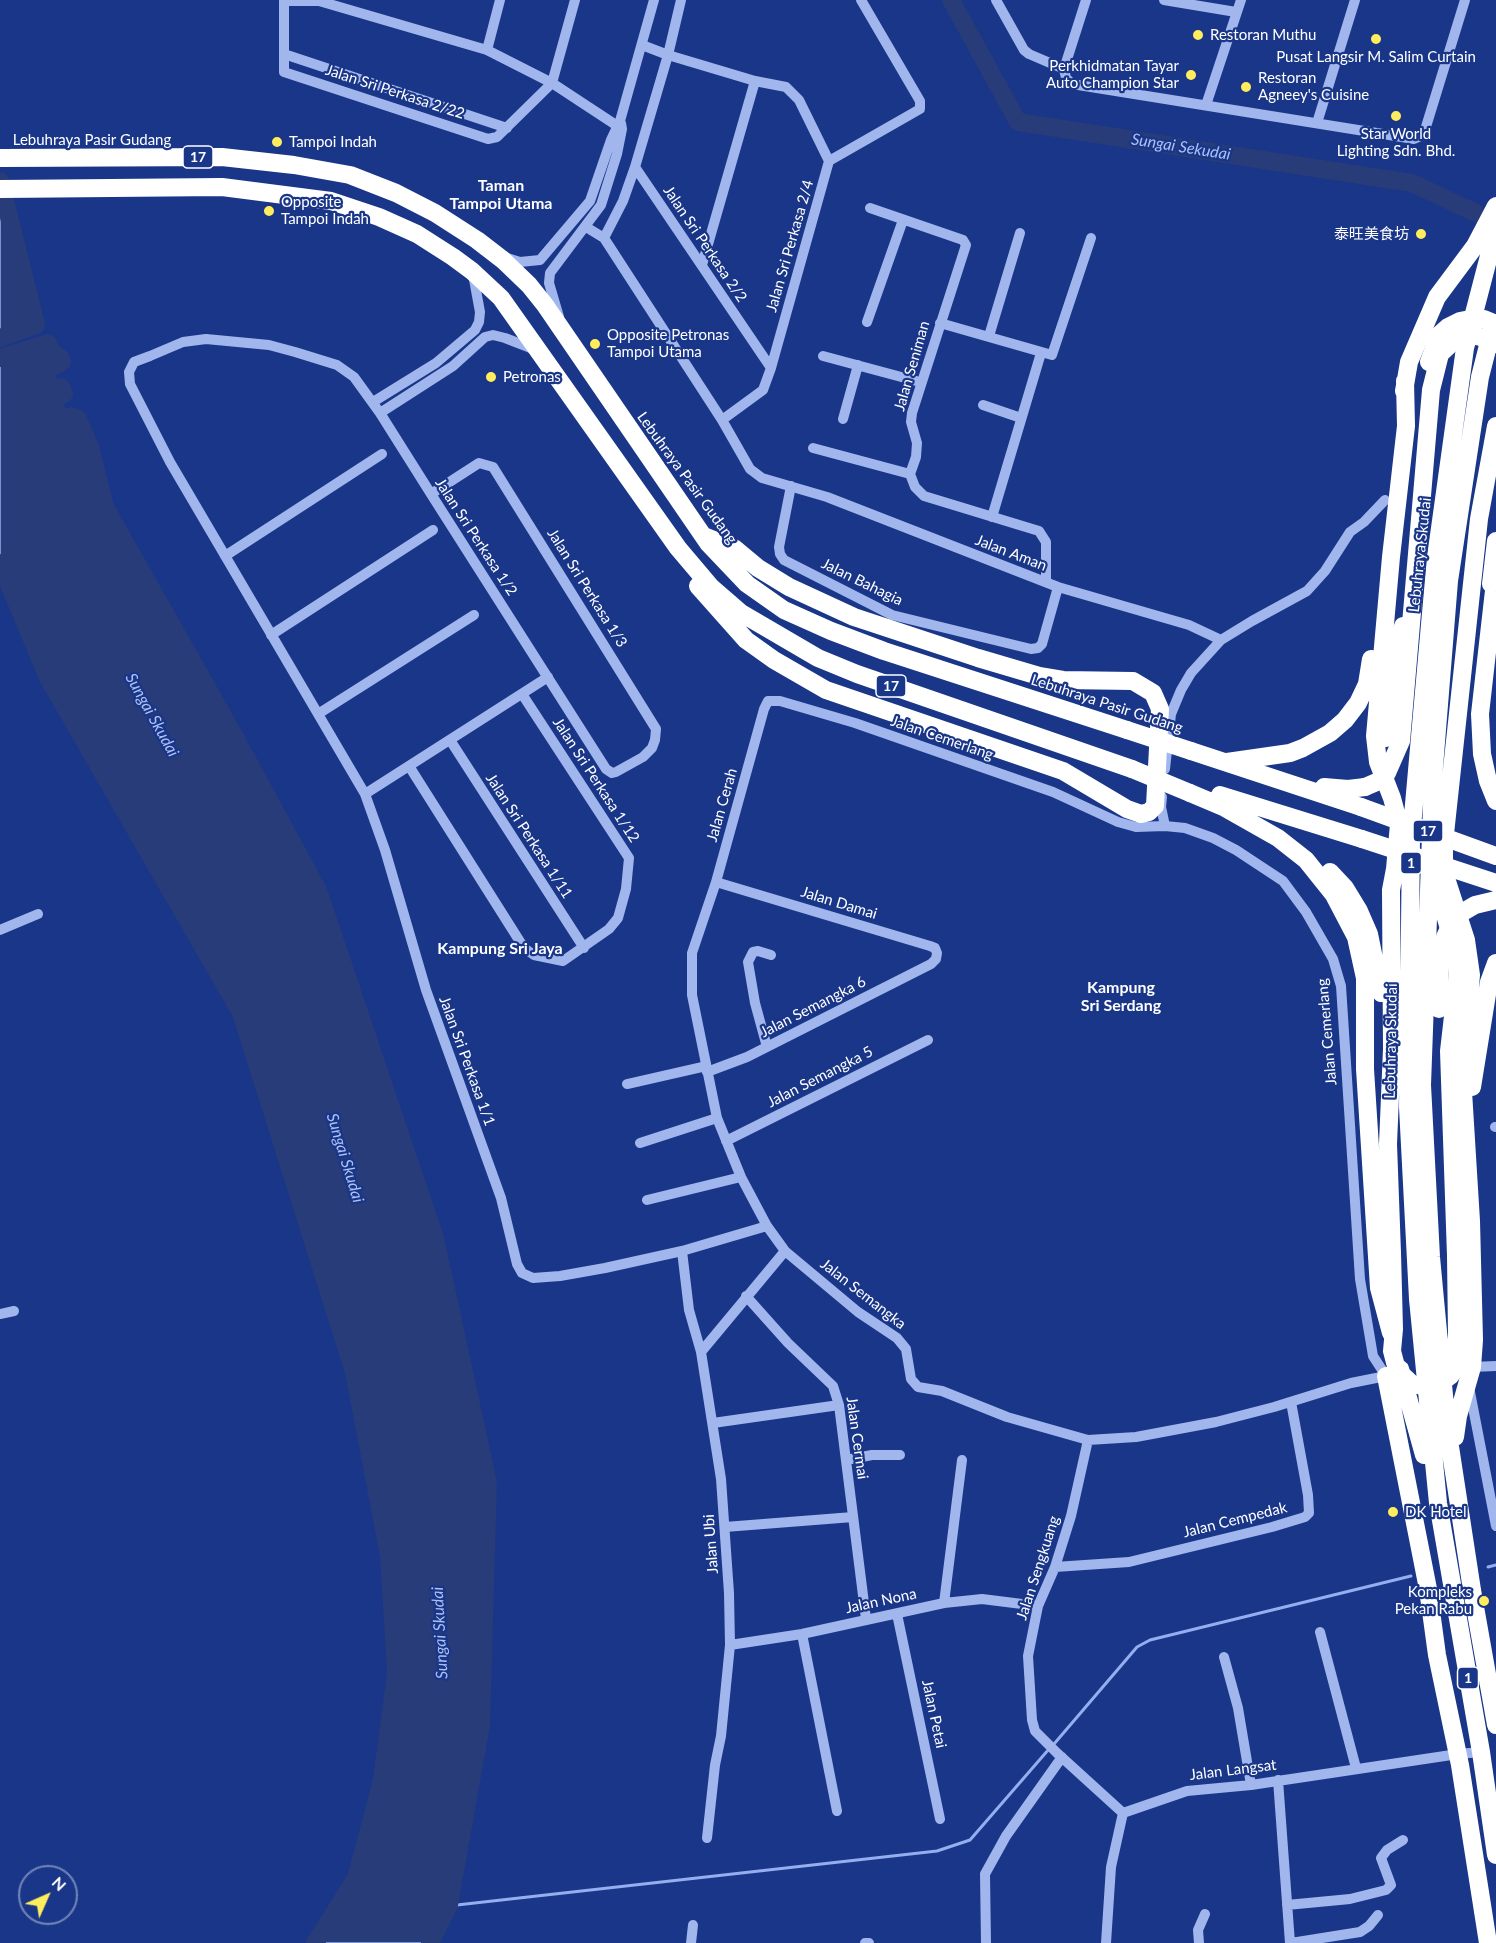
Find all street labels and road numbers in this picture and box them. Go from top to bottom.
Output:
street label: Jalan Sri Perkasa 2/22 [323,61,467,123]
street label: Lebuhraya Pasir Gudang [13,131,171,149]
road number: 17 [183,146,213,168]
street label: Jalan Sri Perkasa 2/4 [763,178,817,314]
street label: Jalan Sri Perkasa 2/2 [659,182,751,306]
street label: Jalan Seniman [891,319,933,413]
street label: Lebuhraya Pasir Gudang [633,409,741,547]
street label: Jalan Sri Perkasa 1/2 [431,475,521,599]
street label: Lebuhraya Skudai [1405,497,1435,613]
street label: Jalan Sri Perkasa 1/3 [543,525,631,651]
street label: Jalan Aman [973,531,1049,575]
street label: Jalan Bahagia [818,555,906,609]
street label: Lebuhraya Pasir Gudang [1029,671,1185,737]
road number: 17 [876,675,906,697]
street label: Jalan Cemerlang [888,712,996,764]
street label: Jalan Sri Perkasa 1/12 [549,714,643,846]
street label: Jalan Cerah [703,766,741,844]
street label: Jalan Sri Perkasa 1/11 [482,770,576,902]
road number: 17 [1413,820,1443,842]
road number: 1 [1400,852,1422,874]
street label: Jalan Damai [799,883,879,923]
street label: Jalan Semangka 6 [757,973,869,1041]
street label: Jalan Cemerlang [1313,978,1341,1086]
street label: Lebuhraya Skudai [1381,983,1401,1099]
street label: Jalan Sri Perkasa 1/1 [435,994,499,1128]
street label: Jalan Semangka 5 [764,1043,876,1111]
street label: Jalan Semangka [817,1255,909,1333]
street label: Jalan Cermai [842,1395,872,1481]
street label: Jalan Cempedak [1181,1498,1289,1542]
street label: Jalan Ubi [700,1514,722,1574]
street label: Jalan Sengkuang [1013,1514,1063,1622]
street label: Jalan Nona [844,1585,918,1617]
road number: 1 [1458,1667,1478,1689]
street label: Jalan Petai [918,1678,950,1750]
street label: Jalan Langsat [1189,1756,1277,1784]

